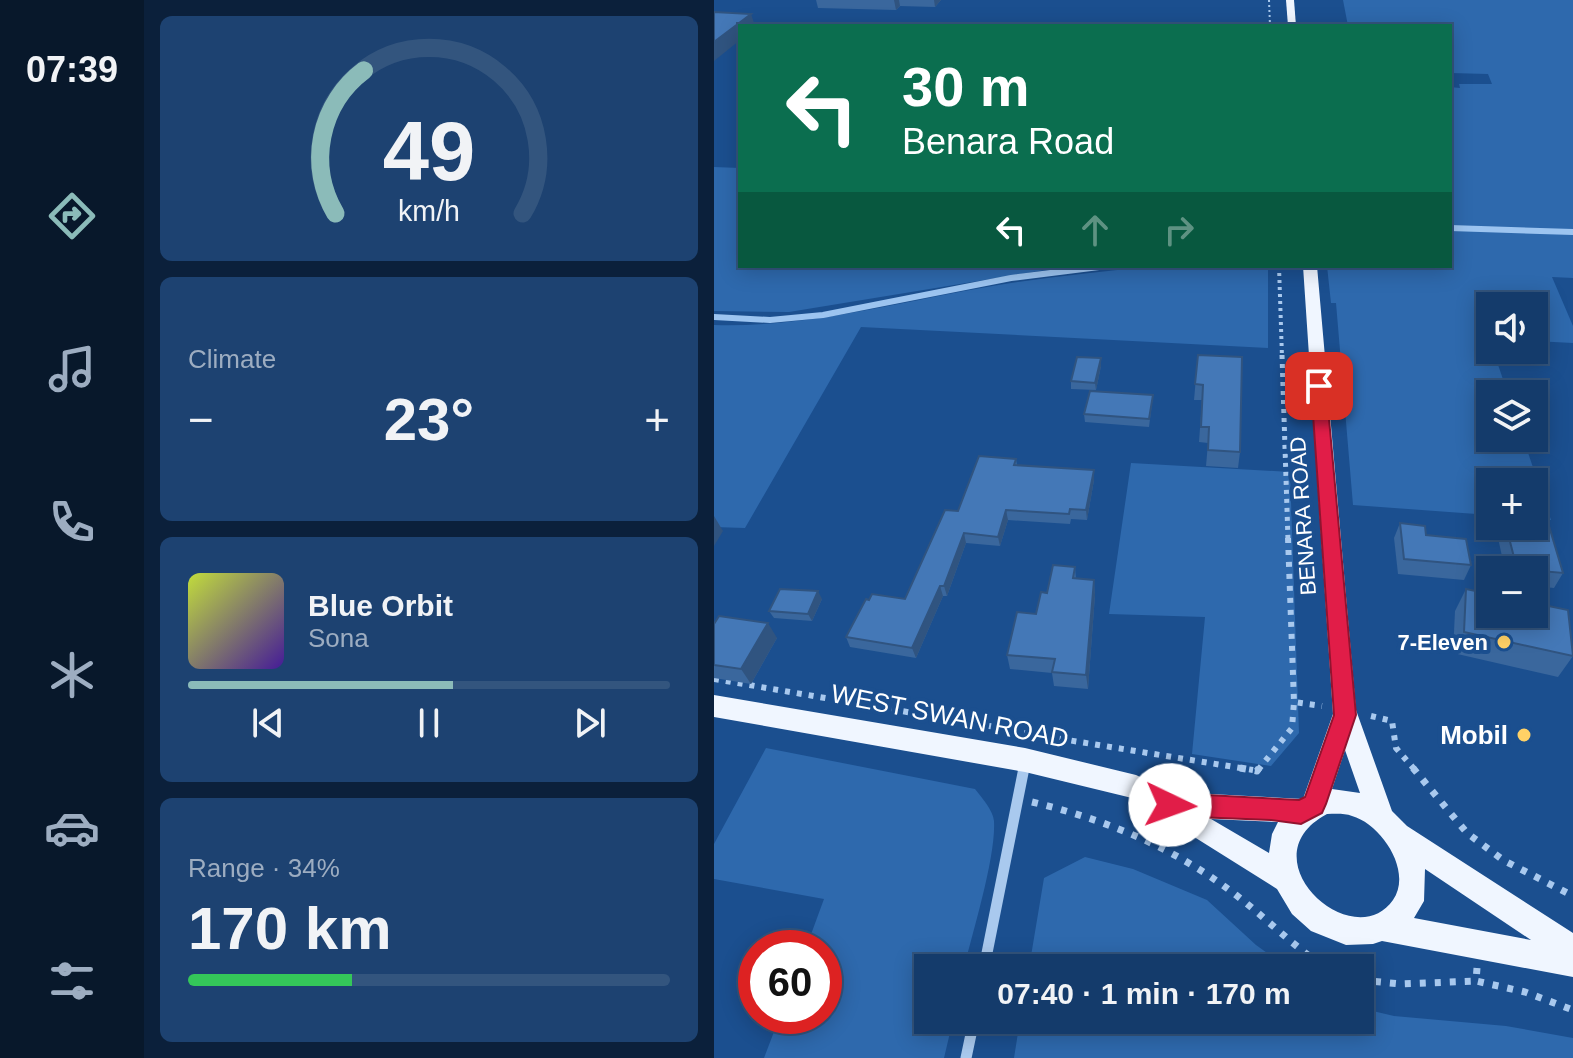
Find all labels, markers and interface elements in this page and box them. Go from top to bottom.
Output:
text: 07:39 [26,49,118,90]
text: 30 m [902,55,1030,118]
icon: left [770,56,874,160]
text: 49 [383,105,475,198]
text: Benara Road [902,121,1114,162]
icon: directions [44,188,100,244]
text: km/h [398,195,460,227]
icon: left [989,208,1033,252]
icon: ahead [1073,208,1117,252]
icon: right [1157,208,1201,252]
map controls [1476,292,1548,628]
button: sound [1476,292,1548,364]
icon: music [44,341,100,397]
text: Climate [188,344,276,374]
pin [1285,352,1353,420]
icon: arrive [1297,364,1341,408]
button: layers [1476,380,1548,452]
text: 23° [384,386,474,453]
text: − [188,395,214,444]
text: + [644,395,670,444]
street label: BENARA ROAD [1285,436,1321,596]
button: + [1476,468,1548,540]
icon: phone [44,494,100,550]
button: − [1476,556,1548,628]
text: Blue Orbit [308,589,453,622]
text: Sona [308,623,369,653]
place label: 7-Eleven [1398,630,1488,655]
marker: 7-Eleven [1495,633,1513,651]
icon: climate [44,647,100,703]
street label: WEST SWAN ROAD [829,678,1071,754]
icon: previous [246,701,290,745]
icon: pause [407,701,451,745]
icon: next [568,701,612,745]
place label: Mobil [1440,720,1508,750]
marker: Mobil [1515,726,1533,744]
position arrow [1128,763,1212,847]
icon: car [44,800,100,856]
text: Range · 34% [188,853,340,883]
text: 170 km [188,895,392,962]
speed limit sign: 60 [738,930,842,1034]
icon: filters [44,953,100,1009]
text: 07:40 · 1 min · 170 m [997,977,1291,1010]

